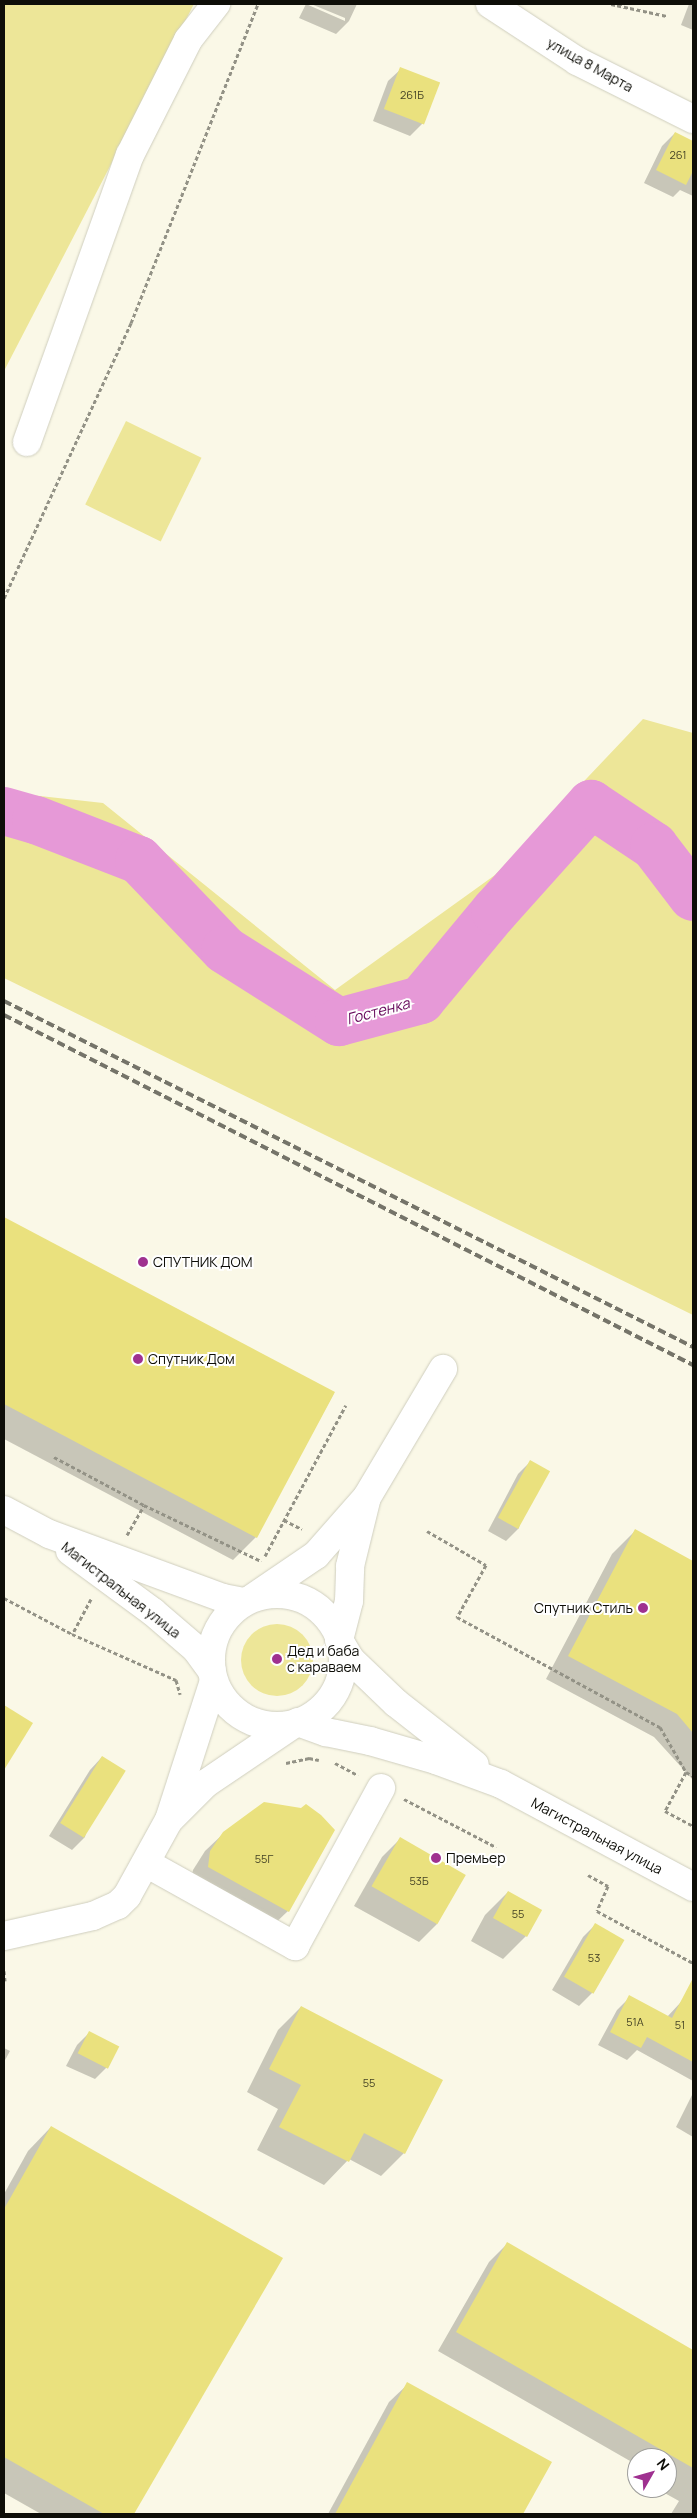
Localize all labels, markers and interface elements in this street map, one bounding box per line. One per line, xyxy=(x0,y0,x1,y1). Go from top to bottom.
street label: улица 8 Марта xyxy=(544,34,636,96)
house number: 261Б xyxy=(400,88,424,102)
house number: 261 xyxy=(669,148,687,162)
water label: Гостенка xyxy=(344,994,412,1028)
place label: СПУТНИК ДОМ xyxy=(153,1254,253,1270)
marker: СПУТНИК ДОМ xyxy=(137,1256,149,1268)
place label: Спутник Дом xyxy=(148,1351,235,1367)
marker: Спутник Дом xyxy=(132,1353,144,1365)
street label: Магистральная улица xyxy=(58,1538,184,1642)
place label: Спутник Стиль xyxy=(534,1600,633,1616)
marker: Спутник Стиль xyxy=(637,1602,649,1614)
place label: Дед и баба с караваем xyxy=(287,1643,361,1675)
marker: Дед и баба с караваем xyxy=(271,1653,283,1665)
street label: Магистральная улица xyxy=(529,1794,665,1878)
place label: Премьер xyxy=(446,1850,506,1866)
house number: 55Г xyxy=(255,1852,273,1866)
marker: Премьер xyxy=(430,1852,442,1864)
house number: 53Б xyxy=(409,1874,429,1888)
house number: 55 xyxy=(512,1907,524,1921)
house number: 53 xyxy=(588,1951,600,1965)
house number: 51А xyxy=(626,2015,644,2029)
house number: 51 xyxy=(675,2018,685,2032)
house number: 55 xyxy=(363,2076,375,2090)
north arrow xyxy=(627,2448,677,2498)
text: N xyxy=(653,2454,674,2474)

